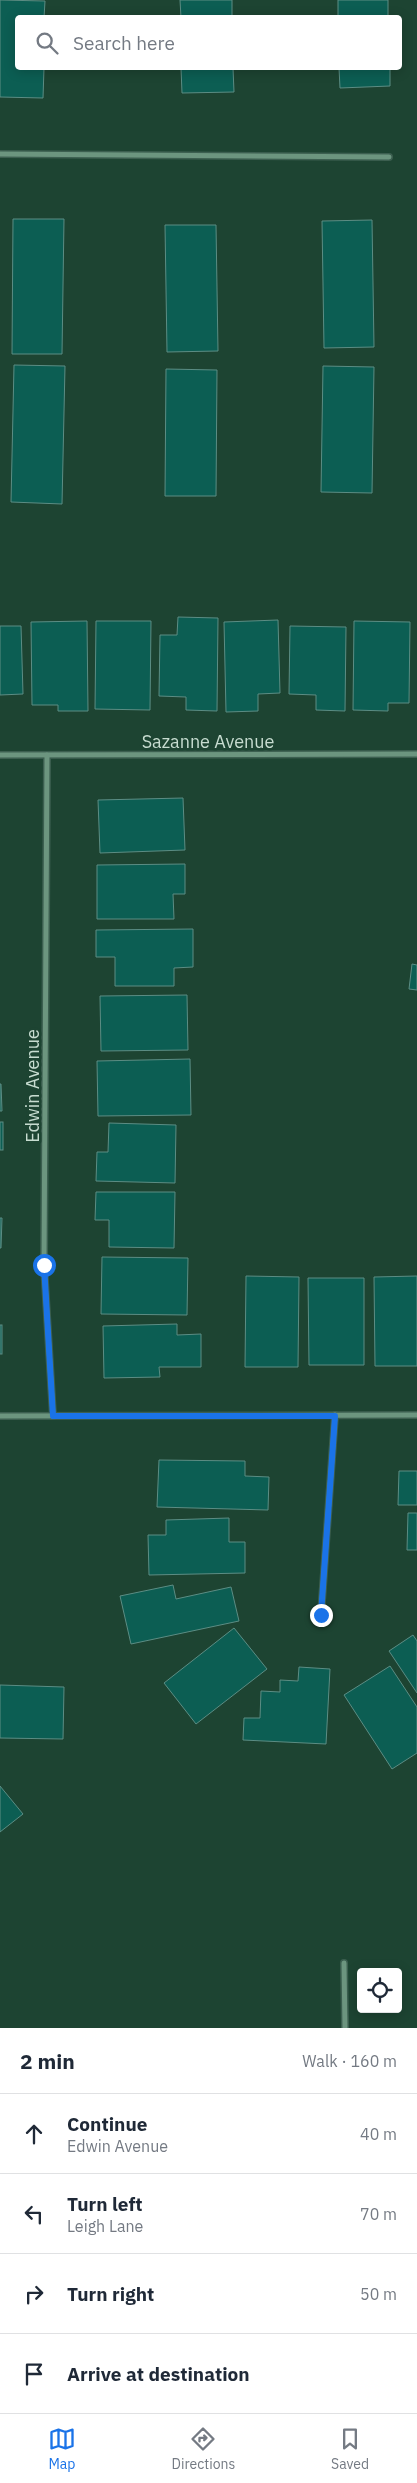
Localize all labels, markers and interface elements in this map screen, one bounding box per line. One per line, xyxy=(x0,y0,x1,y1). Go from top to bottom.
search box xyxy=(15,15,402,70)
icon: search xyxy=(33,29,61,57)
text: Search here xyxy=(73,31,175,55)
street label: Sazanne Avenue xyxy=(142,730,274,753)
street label: Edwin Avenue xyxy=(21,1029,44,1143)
route start xyxy=(33,1254,56,1277)
route end xyxy=(310,1604,333,1627)
map controls xyxy=(357,1968,402,2013)
button: locate xyxy=(357,1968,402,2013)
text: 2 min xyxy=(20,2047,75,2075)
text: Walk · 160 m xyxy=(302,2051,397,2071)
text: Continue xyxy=(67,2112,147,2136)
icon: ahead xyxy=(20,2120,48,2148)
text: 40 m xyxy=(360,2124,397,2144)
text: Edwin Avenue xyxy=(67,2136,168,2156)
text: Turn left xyxy=(67,2192,143,2216)
icon: left xyxy=(20,2200,48,2228)
text: 70 m xyxy=(360,2204,397,2224)
text: Leigh Lane xyxy=(67,2216,143,2236)
icon: right xyxy=(20,2280,48,2308)
text: Turn right xyxy=(67,2282,154,2306)
text: 50 m xyxy=(360,2284,397,2304)
icon: arrive xyxy=(20,2360,48,2388)
text: Arrive at destination xyxy=(67,2362,250,2386)
tab: Map xyxy=(48,2425,76,2473)
tab: Directions xyxy=(172,2425,235,2473)
tab: Saved xyxy=(331,2425,369,2473)

